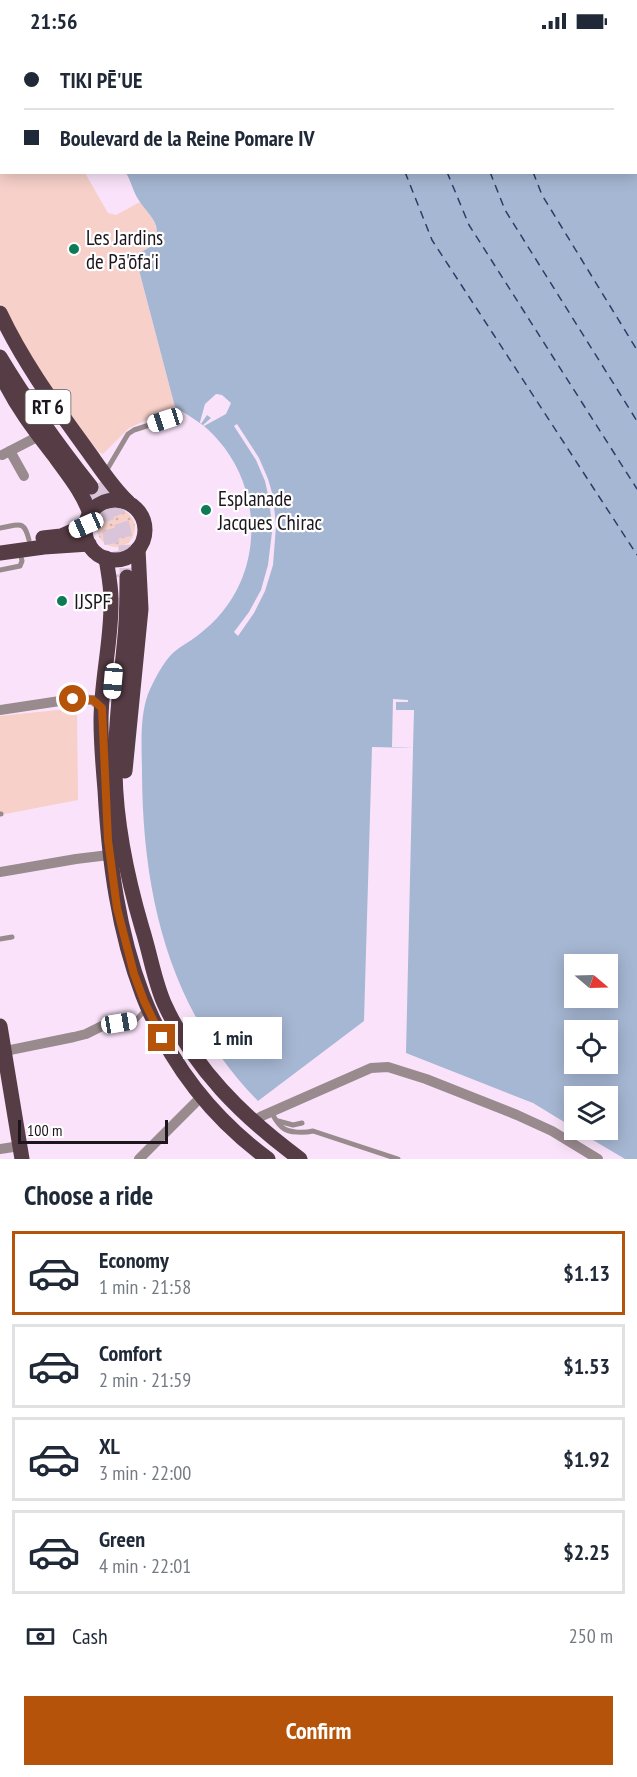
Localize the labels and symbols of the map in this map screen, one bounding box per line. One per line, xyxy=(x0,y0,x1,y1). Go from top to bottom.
place label: Les Jardins de Pā'ōfa'i xyxy=(86,224,163,275)
marker: Les Jardins de Pā'ōfa'i xyxy=(67,242,81,256)
road number: RT 6 xyxy=(26,390,70,424)
car xyxy=(145,406,185,434)
place label: Esplanade Jacques Chirac xyxy=(217,485,323,536)
marker: Esplanade Jacques Chirac xyxy=(199,503,213,517)
car xyxy=(66,509,106,541)
place label: IJSPF xyxy=(74,588,111,615)
marker: IJSPF xyxy=(55,594,69,608)
car xyxy=(102,662,124,700)
route start xyxy=(59,685,86,712)
north arrow xyxy=(564,954,618,1008)
car xyxy=(100,1011,138,1035)
callout: 1 min xyxy=(183,1017,282,1059)
route end xyxy=(148,1024,175,1051)
scale bar xyxy=(18,1117,168,1144)

